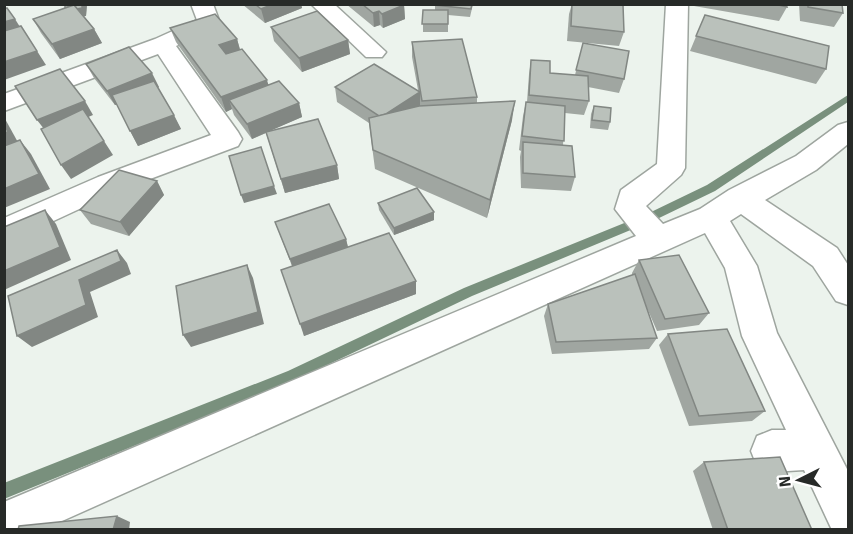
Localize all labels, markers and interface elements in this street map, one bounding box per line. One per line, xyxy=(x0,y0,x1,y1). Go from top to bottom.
north arrow xyxy=(769,450,829,510)
text: N xyxy=(775,475,796,488)

